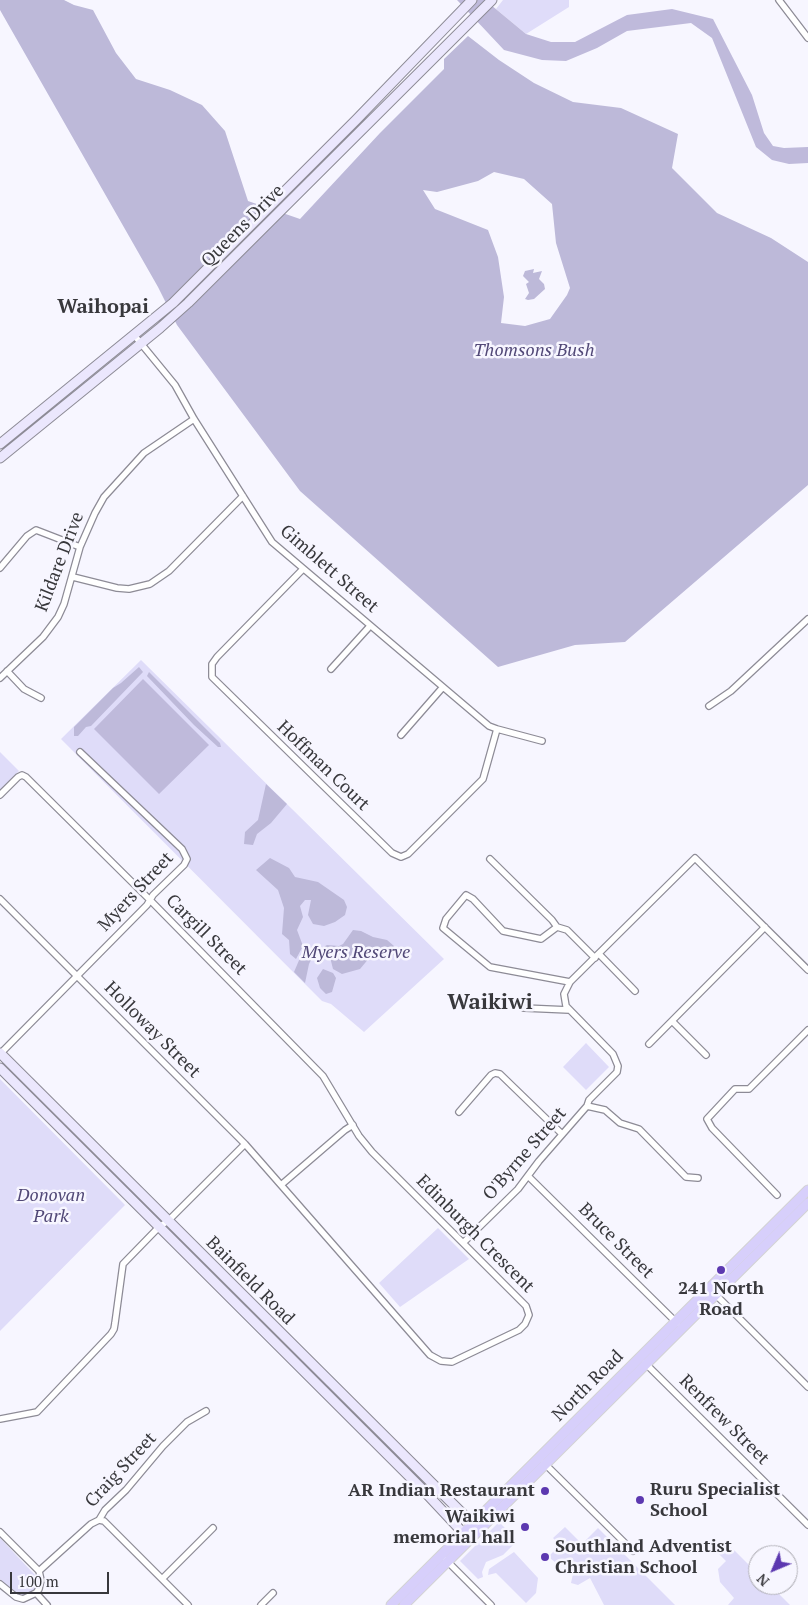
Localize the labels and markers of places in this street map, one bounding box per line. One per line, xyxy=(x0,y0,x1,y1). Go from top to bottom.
marker: 241 North Road xyxy=(715,1264,727,1276)
place label: 241 North Road xyxy=(678,1278,764,1320)
place label: Ruru Specialist School xyxy=(650,1479,780,1522)
place label: AR Indian Restaurant xyxy=(348,1480,535,1502)
marker: AR Indian Restaurant xyxy=(539,1485,551,1497)
marker: Ruru Specialist School xyxy=(634,1494,646,1506)
place label: Waikiwi memorial hall xyxy=(393,1506,515,1548)
marker: Waikiwi memorial hall xyxy=(519,1521,531,1533)
place label: Southland Adventist Christian School xyxy=(555,1536,732,1578)
marker: Southland Adventist Christian School xyxy=(539,1551,551,1563)

